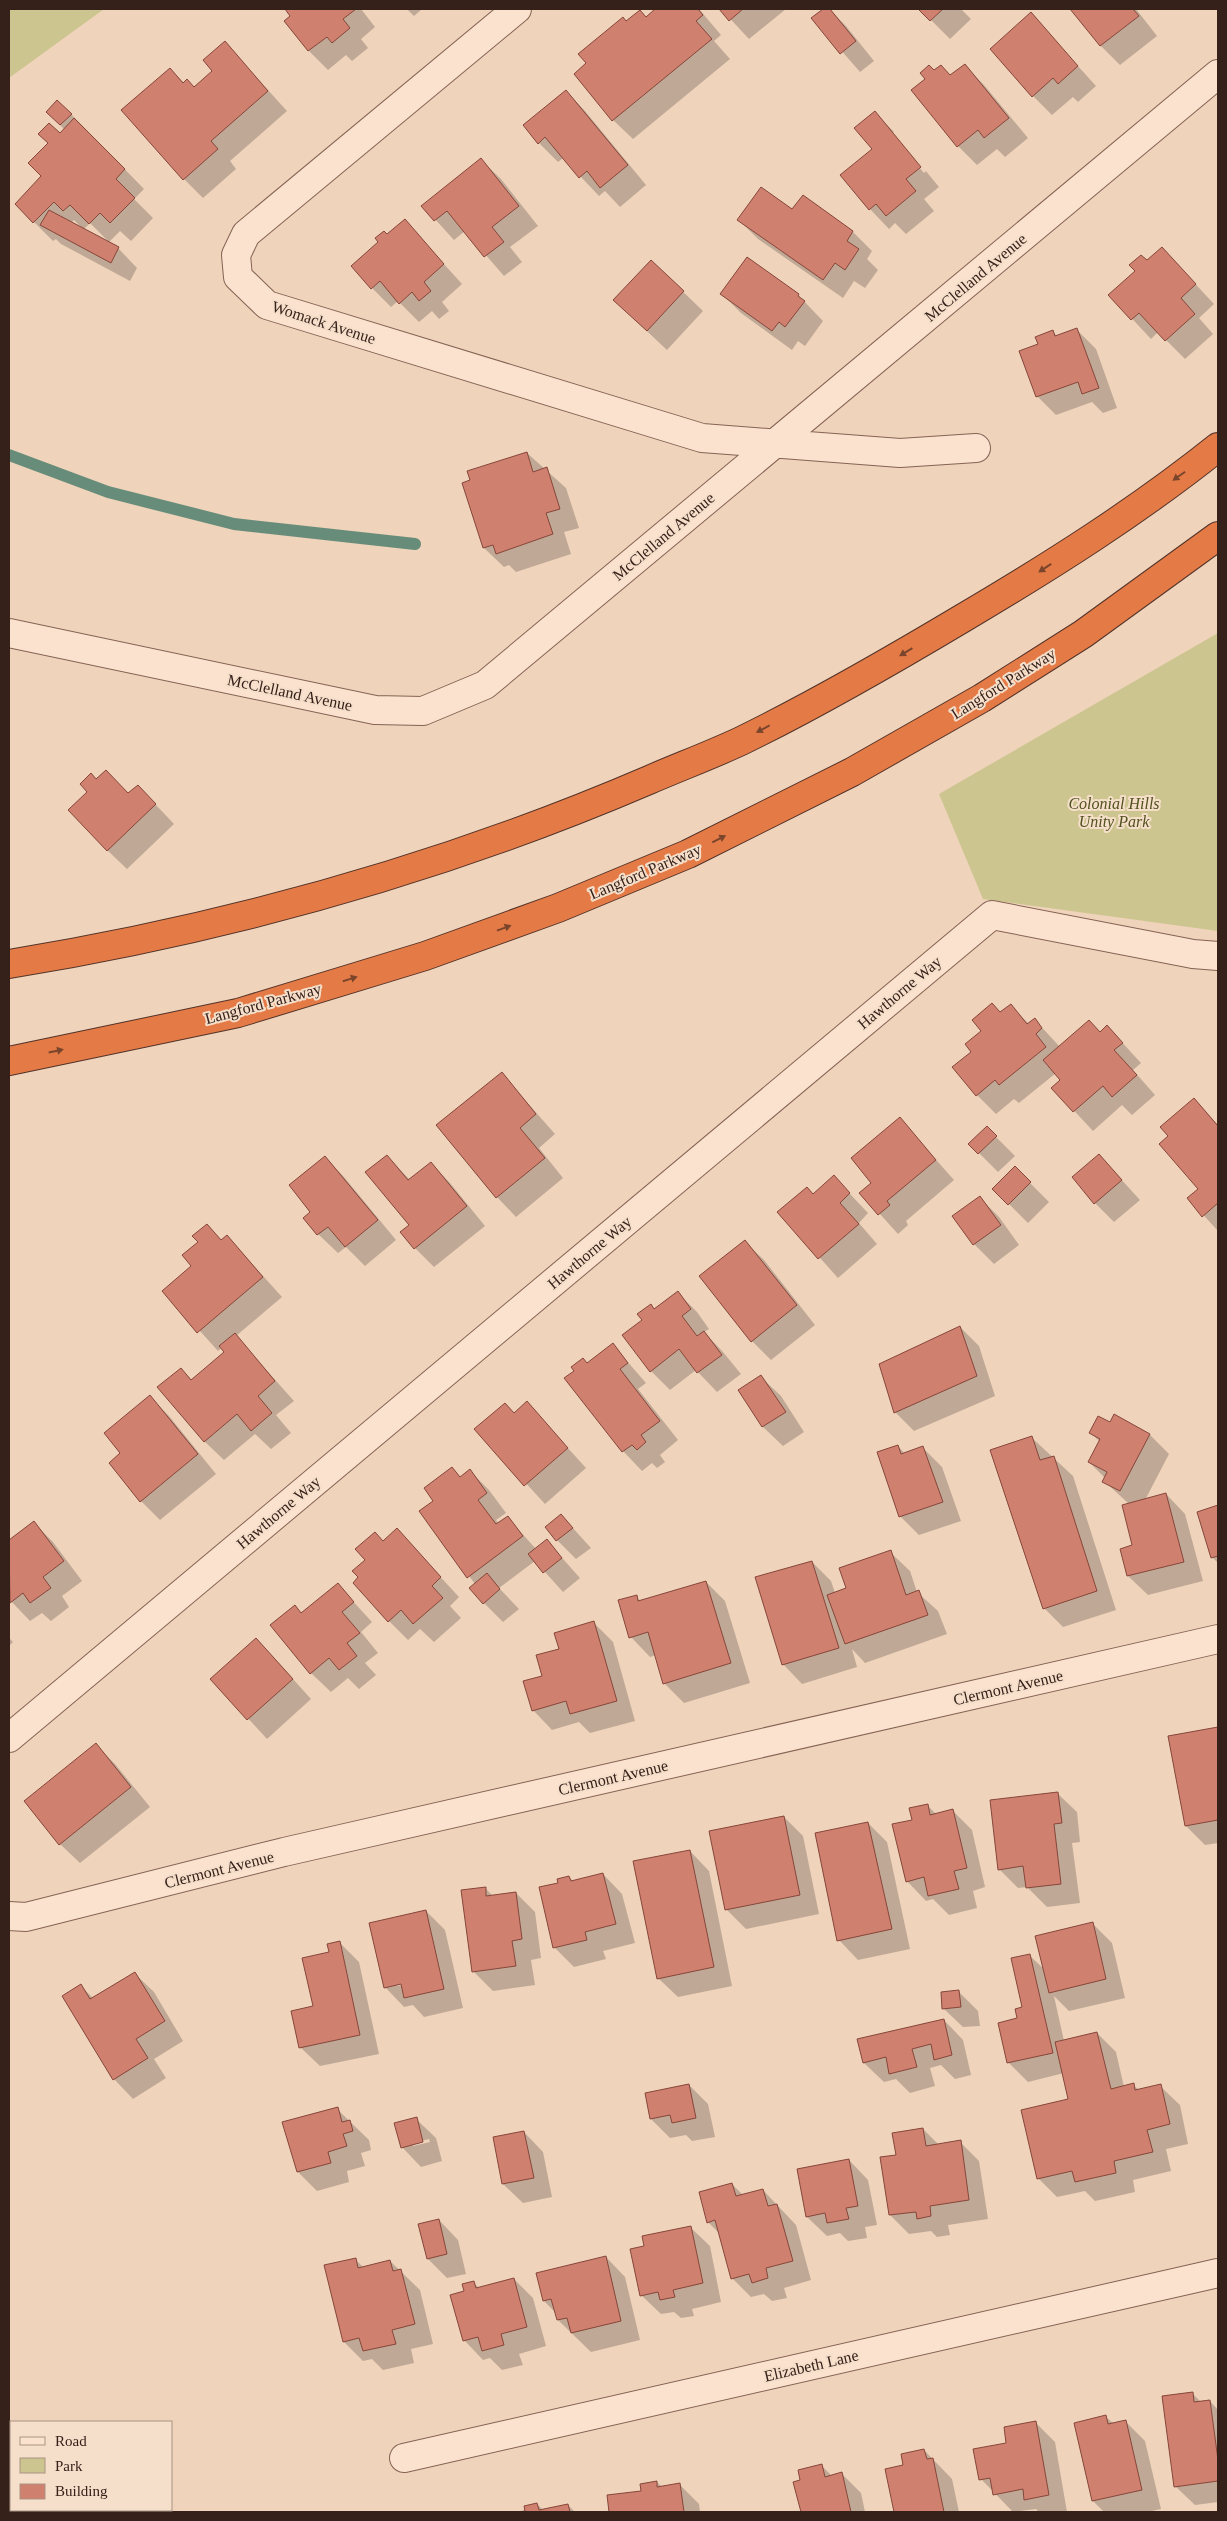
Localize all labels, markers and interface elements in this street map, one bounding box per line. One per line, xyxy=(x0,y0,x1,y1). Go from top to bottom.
street label: McClelland Avenue xyxy=(921,230,1030,325)
street label: Womack Avenue xyxy=(270,298,378,347)
one-way arrow xyxy=(1172,471,1186,481)
street label: McClelland Avenue xyxy=(609,489,718,584)
one-way arrow xyxy=(1038,563,1052,573)
street label: Langford Parkway xyxy=(948,645,1059,723)
one-way arrow xyxy=(899,647,912,656)
street label: McClelland Avenue xyxy=(226,671,354,714)
one-way arrow xyxy=(755,725,770,733)
park label: Colonial Hills Unity Park xyxy=(1068,795,1160,831)
one-way arrow xyxy=(712,835,726,843)
street label: Langford Parkway xyxy=(587,840,704,904)
one-way arrow xyxy=(497,924,512,932)
street label: Hawthorne Way xyxy=(854,953,945,1033)
one-way arrow xyxy=(342,974,357,982)
street label: Langford Parkway xyxy=(203,980,323,1028)
one-way arrow xyxy=(49,1047,64,1055)
street label: Hawthorne Way xyxy=(544,1213,635,1293)
street label: Hawthorne Way xyxy=(233,1473,324,1553)
street label: Clermont Avenue xyxy=(952,1667,1065,1708)
street label: Clermont Avenue xyxy=(557,1757,670,1798)
street label: Clermont Avenue xyxy=(163,1848,276,1891)
street label: Elizabeth Lane xyxy=(762,2346,860,2385)
legend xyxy=(10,2421,172,2511)
text: Road xyxy=(55,2433,87,2449)
text: Park xyxy=(55,2458,83,2474)
text: Building xyxy=(55,2483,108,2499)

